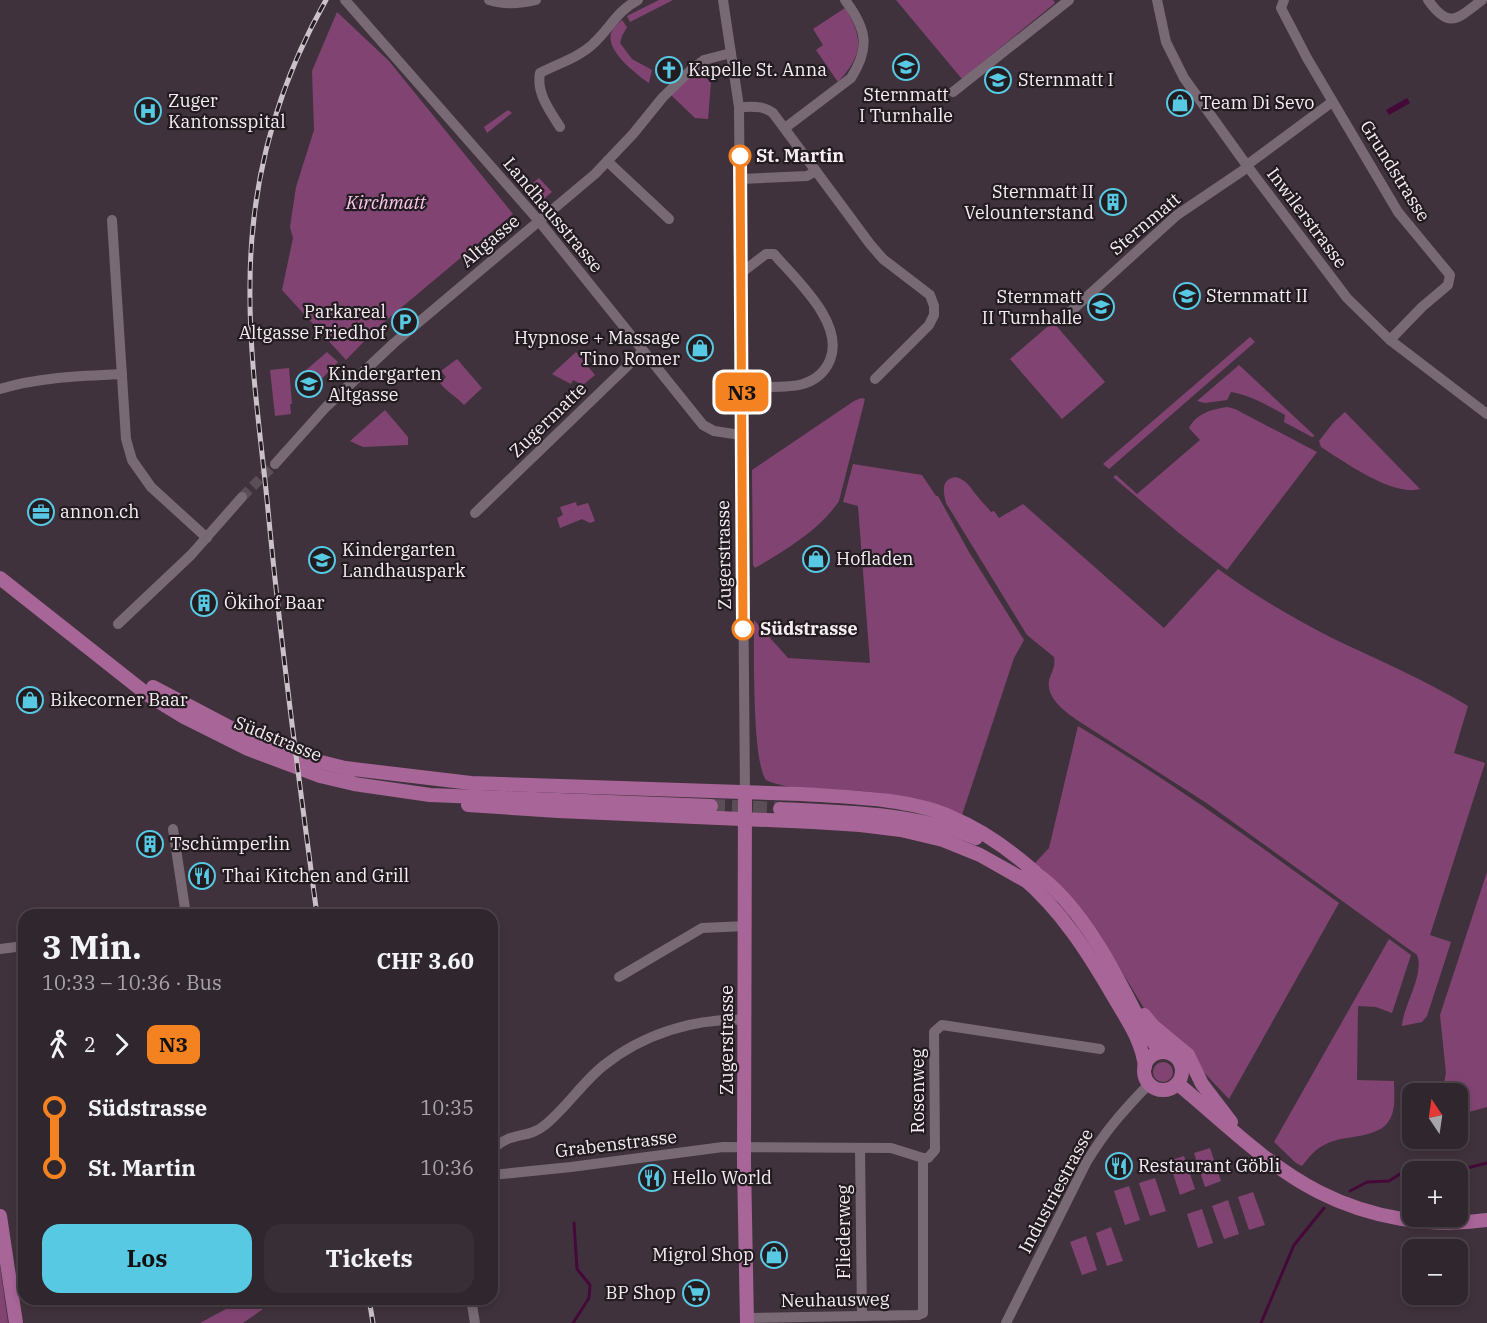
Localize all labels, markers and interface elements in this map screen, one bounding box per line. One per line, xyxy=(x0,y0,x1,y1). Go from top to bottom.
school or university icon: Sternmatt I Turnhalle xyxy=(891,52,921,82)
church icon: Kapelle St. Anna xyxy=(654,55,684,85)
place label: Kapelle St. Anna xyxy=(688,58,827,81)
school or university icon: Sternmatt I xyxy=(983,65,1013,95)
place label: Sternmatt I xyxy=(1018,68,1114,91)
place label: Sternmatt I Turnhalle xyxy=(859,83,953,127)
shop icon: Team Di Sevo xyxy=(1165,88,1195,118)
place label: Zuger Kantonsspital xyxy=(168,89,286,133)
place label: Team Di Sevo xyxy=(1200,91,1314,114)
hospital icon: Zuger Kantonsspital xyxy=(133,96,163,126)
street label: Grundstrasse xyxy=(1355,116,1436,226)
place label: St. Martin xyxy=(756,144,844,167)
marker: St. Martin xyxy=(729,145,751,167)
street label: Landhausstrasse xyxy=(498,152,608,277)
street label: Inwilerstrasse xyxy=(1262,163,1353,273)
place label: Sternmatt II Velounterstand xyxy=(964,180,1094,224)
building icon: Sternmatt II Velounterstand xyxy=(1098,187,1128,217)
street label: Sternmatt xyxy=(1105,187,1185,260)
park label: Kirchmatt xyxy=(345,191,427,214)
street label: Altgasse xyxy=(455,209,524,272)
school or university icon: Sternmatt II xyxy=(1172,281,1202,311)
place label: Sternmatt II xyxy=(1206,284,1308,307)
place label: Sternmatt II Turnhalle xyxy=(982,285,1082,329)
school or university icon: Sternmatt II Turnhalle xyxy=(1086,292,1116,322)
place label: Parkareal Altgasse Friedhof xyxy=(239,300,388,344)
parking icon: Parkareal Altgasse Friedhof xyxy=(390,307,420,337)
place label: Hypnose + Massage Tino Romer xyxy=(514,326,680,370)
shop icon: Hypnose + Massage Tino Romer xyxy=(685,333,715,363)
place label: Kindergarten Altgasse xyxy=(328,362,442,406)
school or university icon: Kindergarten Altgasse xyxy=(294,369,324,399)
line badge: N3 xyxy=(715,372,769,412)
street label: Zugermatte xyxy=(504,377,591,462)
text: N3 xyxy=(727,378,757,406)
office icon: annon.ch xyxy=(26,497,56,527)
place label: annon.ch xyxy=(60,500,139,523)
street label: Zugerstrasse xyxy=(711,500,736,610)
place label: Kindergarten Landhauspark xyxy=(342,538,466,582)
shop icon: Hofladen xyxy=(801,544,831,574)
school or university icon: Kindergarten Landhauspark xyxy=(307,545,337,575)
place label: Hofladen xyxy=(836,547,914,570)
building icon: Ökihof Baar xyxy=(189,588,219,618)
place label: Ökihof Baar xyxy=(224,591,324,614)
place label: Südstrasse xyxy=(760,617,858,640)
marker: Südstrasse xyxy=(732,618,754,640)
shop icon: Bikecorner Baar xyxy=(15,685,45,715)
place label: Bikecorner Baar xyxy=(50,688,188,711)
street label: Südstrasse xyxy=(231,711,325,767)
building icon: Tschümperlin xyxy=(135,829,165,859)
place label: Tschümperlin xyxy=(170,832,290,855)
restaurant icon: Thai Kitchen and Grill xyxy=(187,861,217,891)
place label: Thai Kitchen and Grill xyxy=(222,864,409,887)
text: 3 Min. xyxy=(42,925,142,968)
text: CHF 3.60 xyxy=(377,946,474,975)
text: 10:33 – 10:36 · Bus xyxy=(42,969,222,996)
street label: Zugerstrasse xyxy=(715,985,738,1095)
icon: walk xyxy=(42,1028,75,1061)
icon: forward xyxy=(105,1028,138,1061)
text: N3 xyxy=(159,1030,188,1058)
text: 2 xyxy=(84,1031,96,1058)
street label: Rosenweg xyxy=(906,1048,929,1134)
north arrow xyxy=(1402,1083,1468,1149)
map controls xyxy=(1402,1083,1468,1305)
text: Südstrasse xyxy=(88,1093,207,1122)
text: 10:35 xyxy=(420,1094,474,1121)
street label: Industriestrasse xyxy=(1013,1124,1098,1257)
street label: Grabenstrasse xyxy=(554,1125,678,1162)
restaurant icon: Restaurant Göbli xyxy=(1104,1151,1134,1181)
text: St. Martin xyxy=(88,1153,196,1182)
text: 10:36 xyxy=(420,1154,474,1181)
place label: Restaurant Göbli xyxy=(1138,1154,1280,1177)
button: + xyxy=(1402,1161,1468,1227)
restaurant icon: Hello World xyxy=(637,1163,667,1193)
place label: Hello World xyxy=(672,1166,772,1189)
street label: Fliederweg xyxy=(832,1185,855,1279)
button: Los xyxy=(42,1224,252,1293)
button: Tickets xyxy=(264,1224,474,1293)
button: − xyxy=(1402,1239,1468,1305)
shop icon: Migrol Shop xyxy=(759,1240,789,1270)
place label: Migrol Shop xyxy=(652,1243,754,1266)
supermarket icon: BP Shop xyxy=(681,1278,711,1308)
place label: BP Shop xyxy=(606,1281,676,1304)
street label: Neuhausweg xyxy=(780,1287,890,1312)

